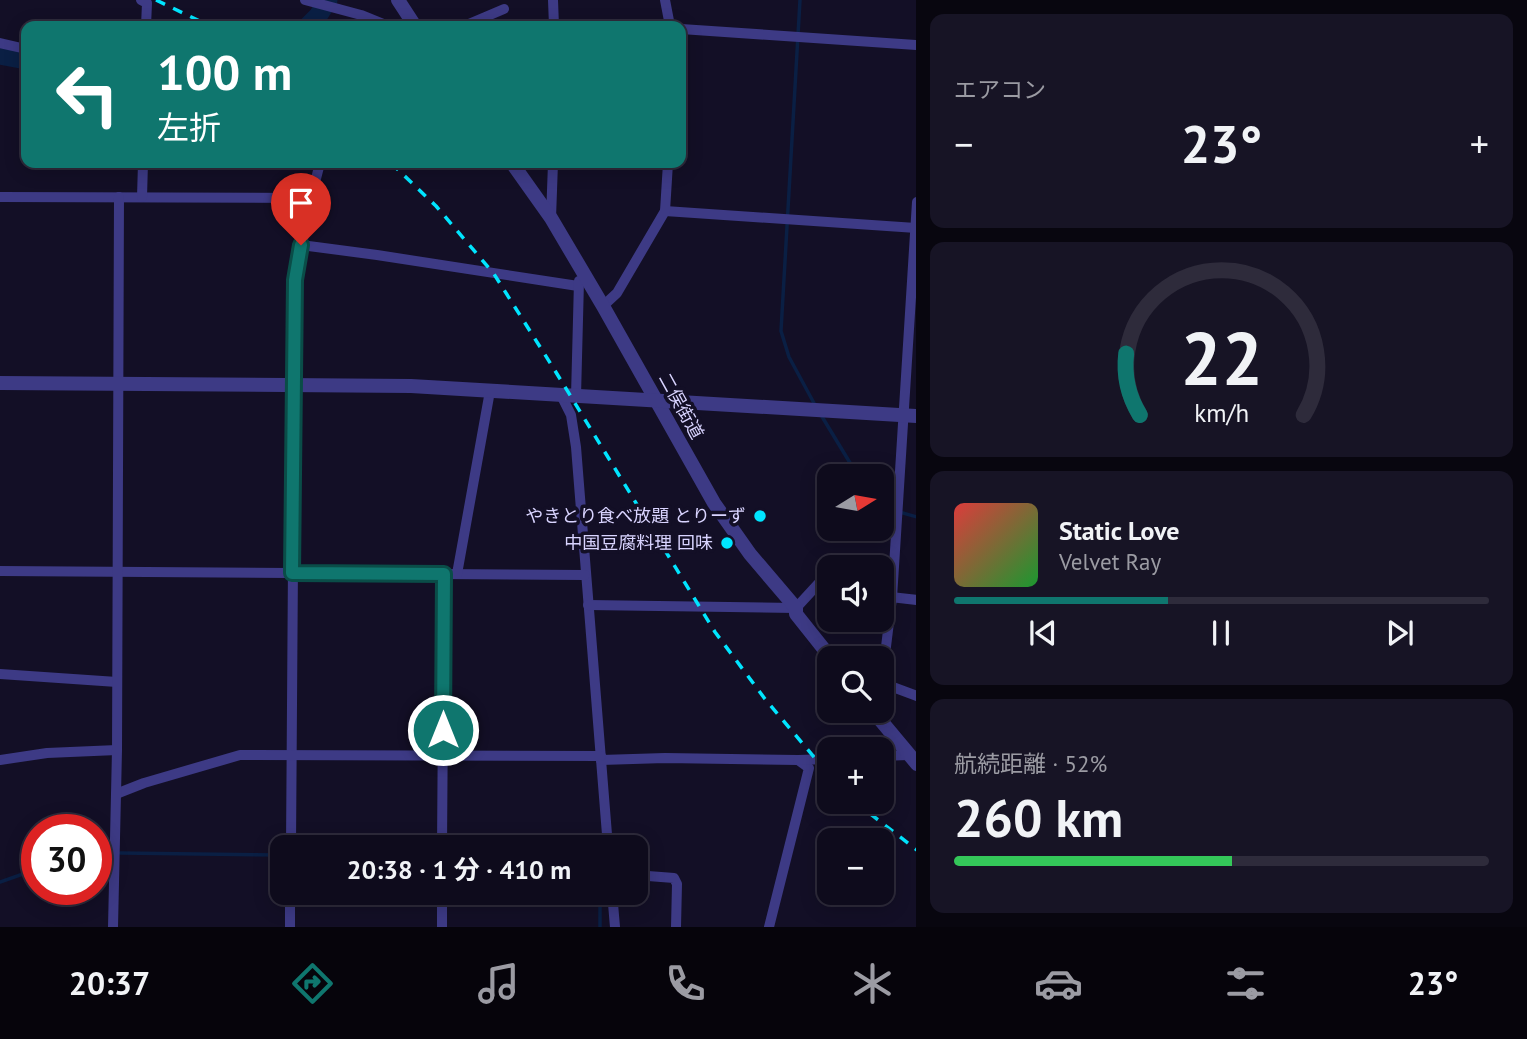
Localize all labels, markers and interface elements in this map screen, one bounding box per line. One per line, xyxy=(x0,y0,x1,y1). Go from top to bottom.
text: 100 m xyxy=(157,40,292,104)
icon: left xyxy=(42,49,133,140)
text: エアコン xyxy=(954,75,1046,104)
text: 左折 xyxy=(157,106,221,148)
text: 23° xyxy=(1181,110,1262,177)
text: − xyxy=(954,119,973,168)
text: + xyxy=(1470,119,1489,168)
pin xyxy=(271,173,331,245)
icon: arrive xyxy=(282,184,320,222)
text: 22 xyxy=(1180,312,1263,406)
street label: 二俣街道 xyxy=(654,369,709,443)
text: km/h xyxy=(1194,397,1249,429)
north arrow xyxy=(817,464,894,541)
map controls xyxy=(817,464,894,905)
place label: やきとり食べ放題 とりーず xyxy=(525,504,746,527)
marker: やきとり食べ放題 とりーず xyxy=(752,508,768,524)
text: Static Love xyxy=(1059,514,1180,547)
place label: 中国豆腐料理 回味 xyxy=(564,531,713,554)
marker: 中国豆腐料理 回味 xyxy=(719,535,735,551)
text: Velvet Ray xyxy=(1059,547,1161,576)
button: sound xyxy=(817,555,894,632)
icon: previous xyxy=(1024,614,1062,652)
icon: pause xyxy=(1202,614,1240,652)
icon: next xyxy=(1381,614,1419,652)
button: search xyxy=(817,646,894,723)
position arrow xyxy=(406,693,480,767)
button: + xyxy=(817,737,894,814)
text: 航続距離 · 52% xyxy=(954,749,1107,778)
text: 260 km xyxy=(954,784,1123,851)
speed limit sign: 30 xyxy=(21,814,112,905)
button: − xyxy=(817,828,894,905)
text: 20:38 · 1 分 · 410 m xyxy=(347,853,571,886)
icon: directions xyxy=(288,959,337,1008)
icon: music xyxy=(474,959,523,1008)
icon: phone xyxy=(661,959,710,1008)
icon: climate xyxy=(848,959,897,1008)
icon: car xyxy=(1034,959,1083,1008)
icon: filters xyxy=(1221,959,1270,1008)
text: 20:37 xyxy=(69,962,150,1004)
text: 23° xyxy=(1408,962,1458,1004)

